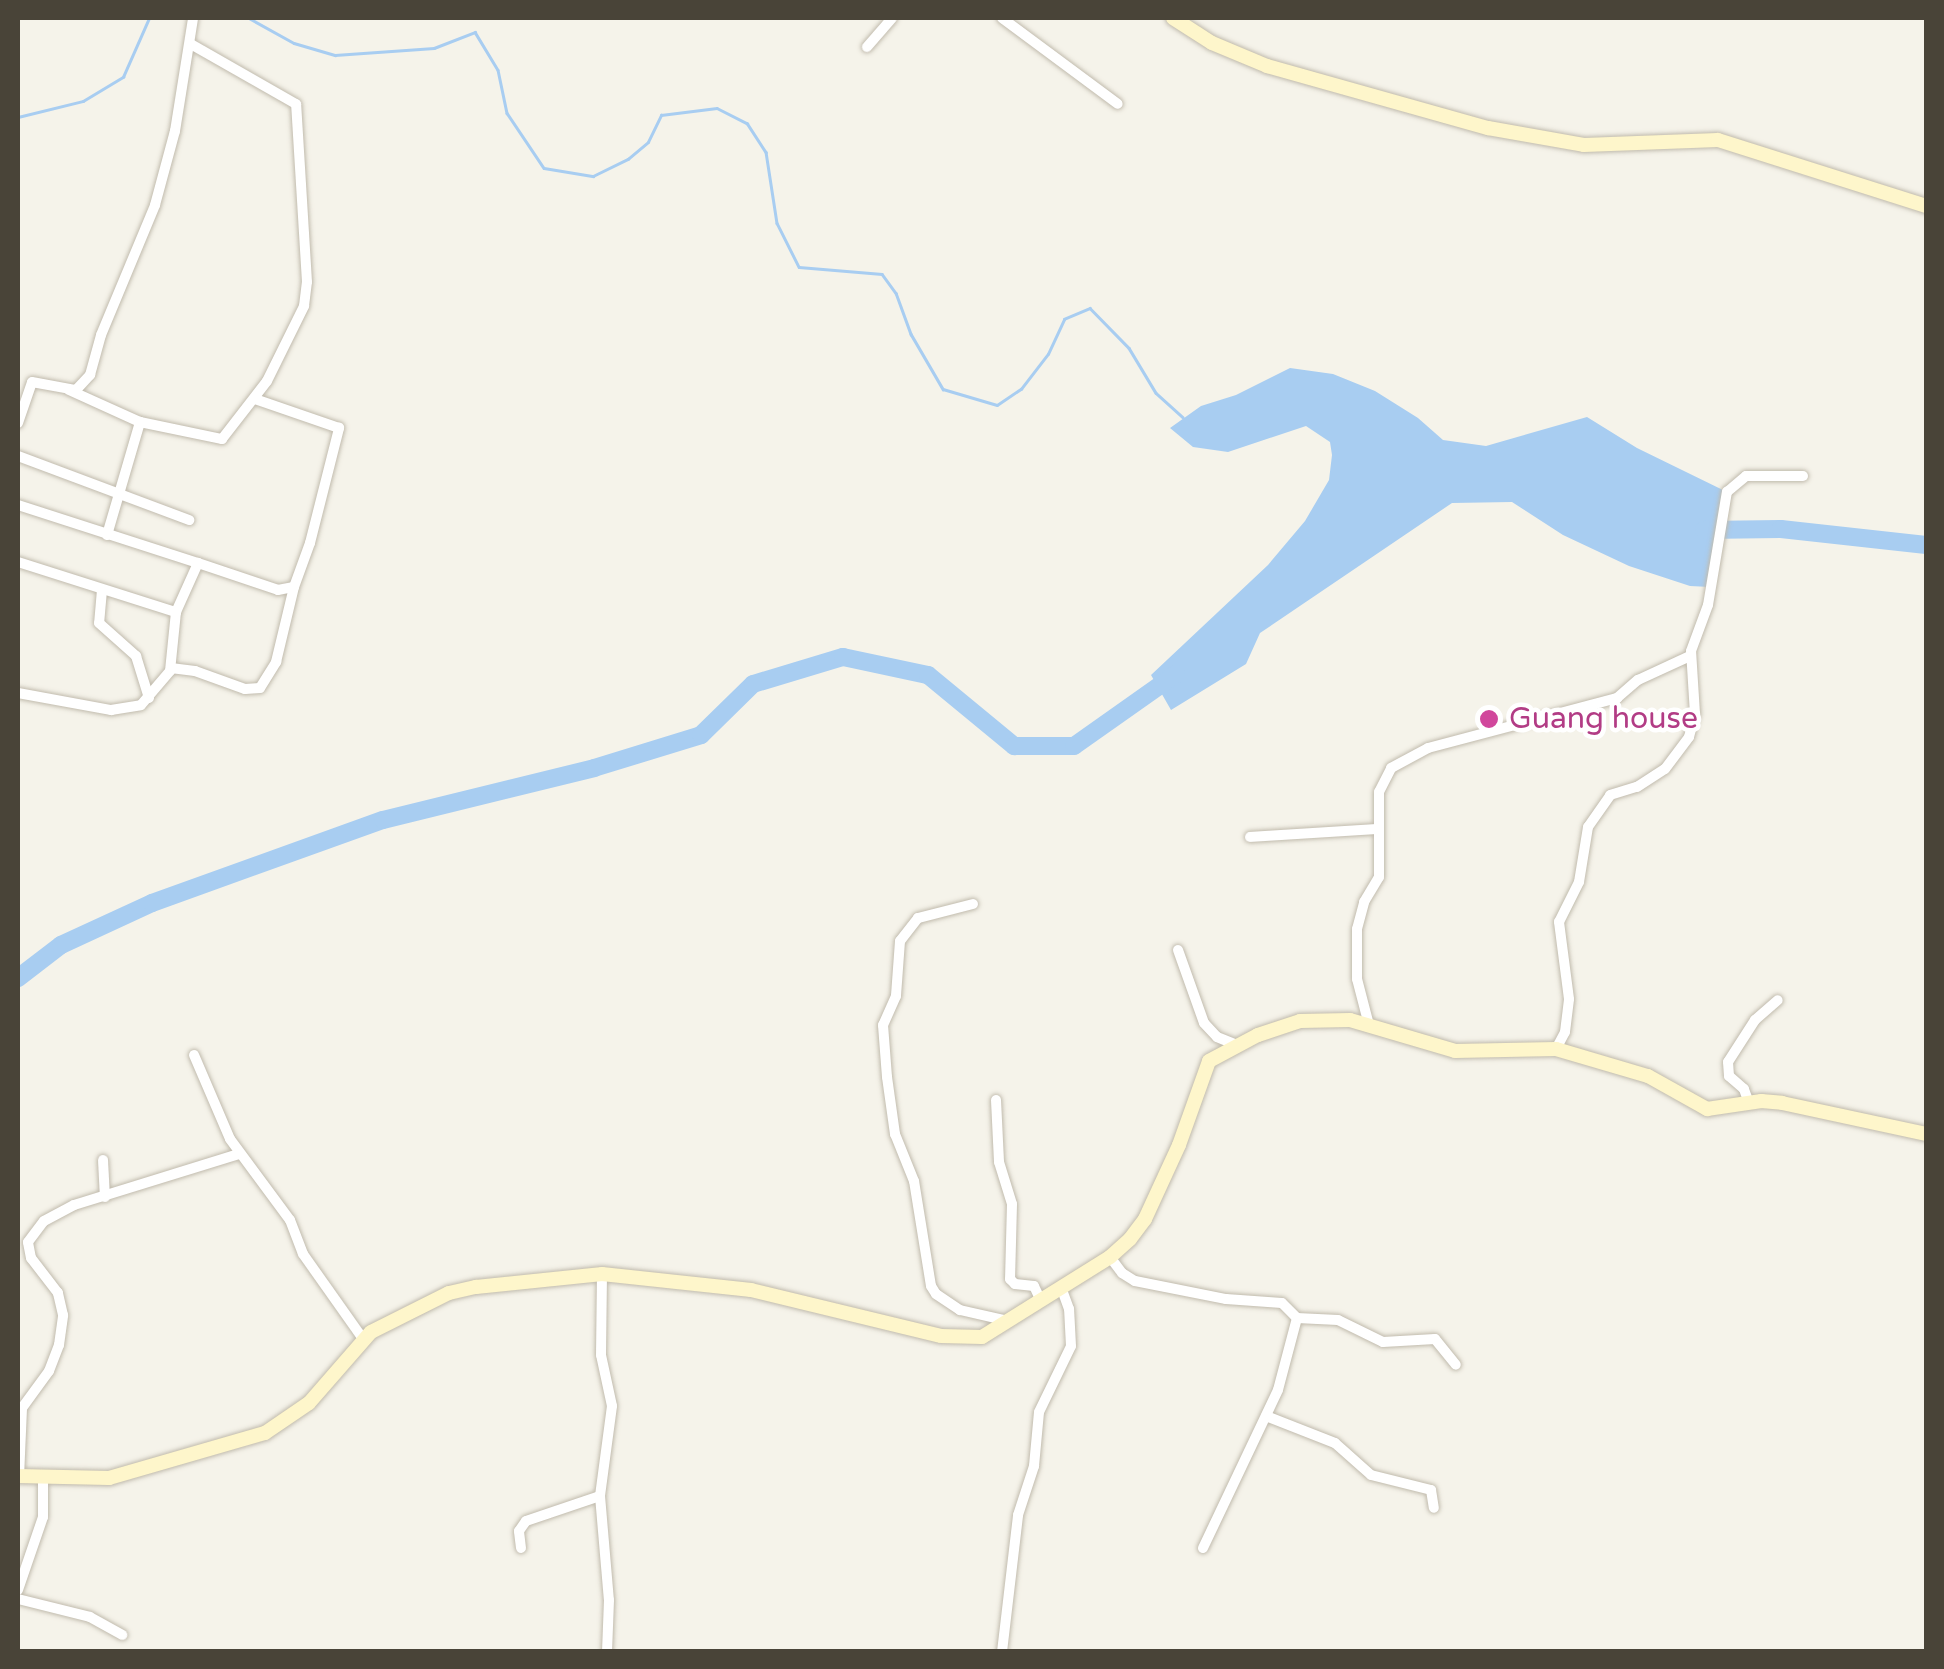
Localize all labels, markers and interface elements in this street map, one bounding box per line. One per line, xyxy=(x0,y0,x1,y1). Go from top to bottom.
place label: Guang house xyxy=(1509,701,1698,737)
marker: Guang house xyxy=(1478,708,1500,730)

